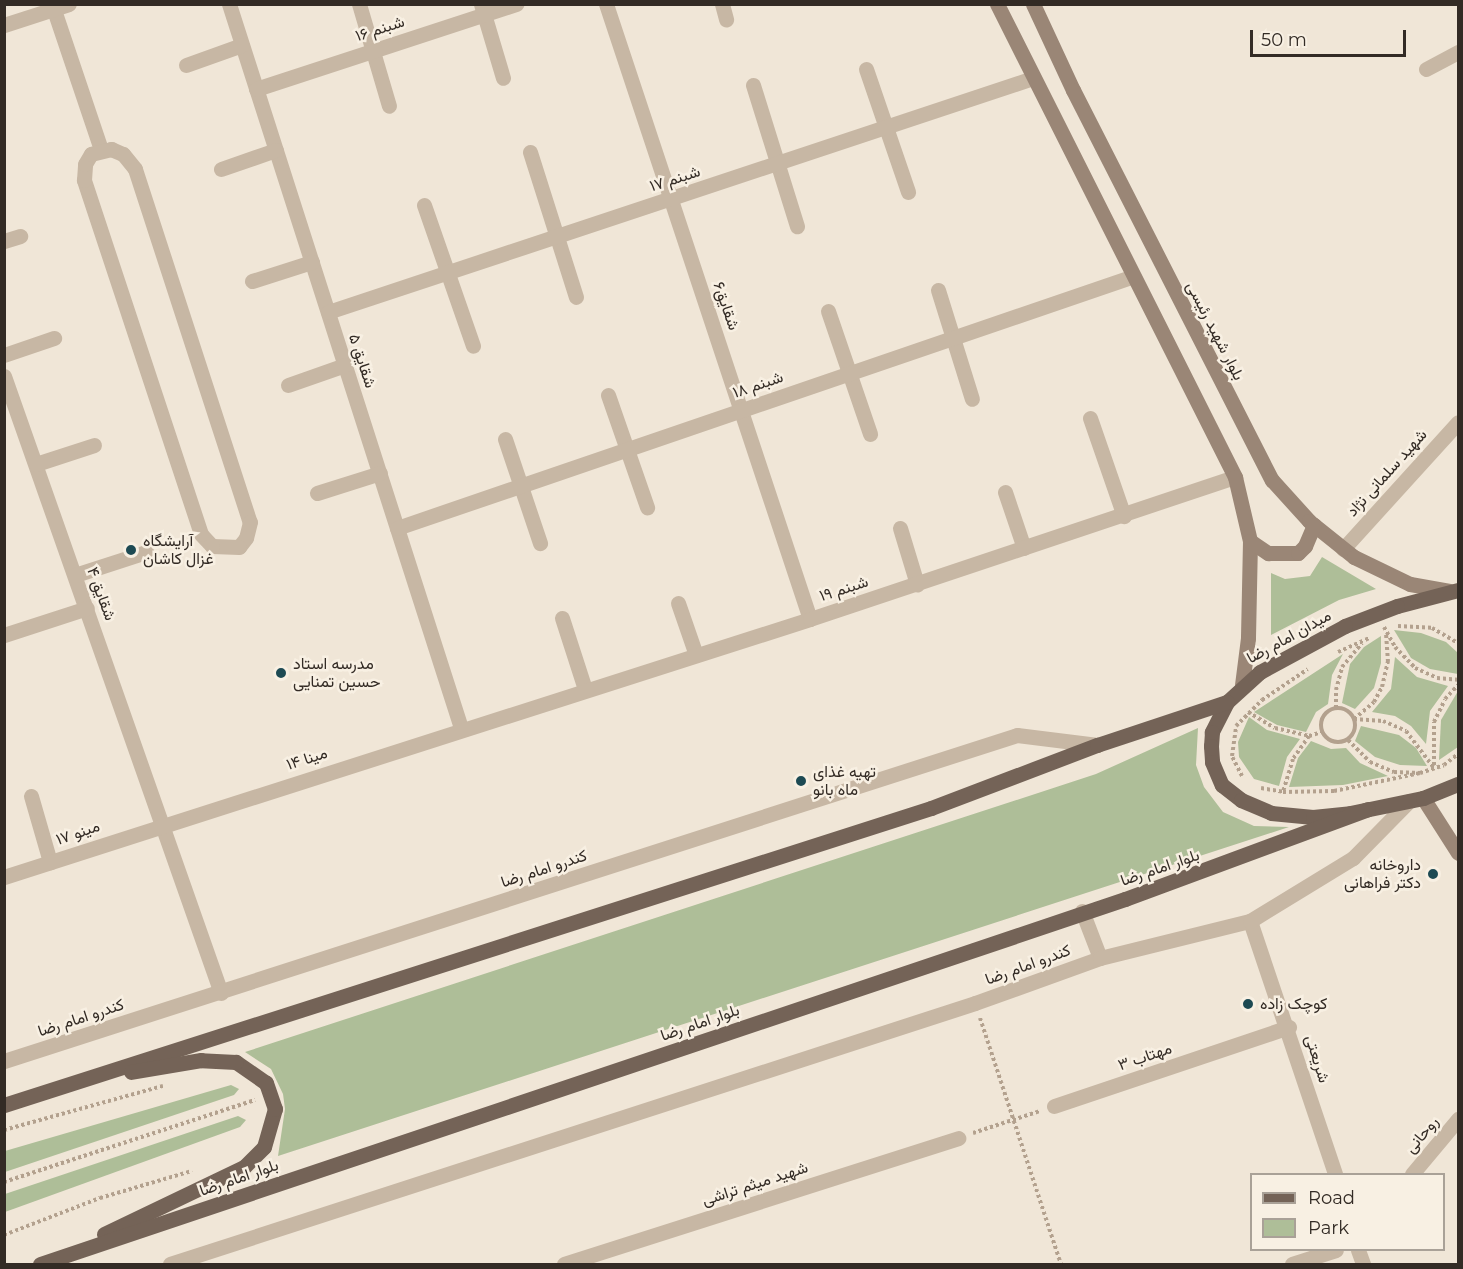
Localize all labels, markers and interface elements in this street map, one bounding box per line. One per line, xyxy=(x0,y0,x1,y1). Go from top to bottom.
street label: شبنم ۱۶ xyxy=(353,12,407,46)
scale bar xyxy=(1253,18,1409,56)
text: 50 m xyxy=(1261,29,1307,51)
street label: شبنم ۱۷ xyxy=(647,162,703,196)
street label: بلوار شهید رئیسی xyxy=(1182,278,1248,384)
street label: شقایق۶ xyxy=(709,279,743,333)
street label: شقایق ۵ xyxy=(344,332,380,390)
street label: شبنم ۱۸ xyxy=(730,367,786,403)
street label: شهید سلمانی نژاد xyxy=(1343,425,1431,521)
place label: آرایشگاه غزال کاشان xyxy=(143,531,213,569)
marker: آرایشگاه غزال کاشان xyxy=(124,543,138,557)
street label: شقایق ۴ xyxy=(83,565,119,623)
street label: شبنم ۱۹ xyxy=(817,572,871,606)
street label: میدان امام رضا xyxy=(1243,606,1335,668)
place label: مدرسه استاد حسین تمنایی xyxy=(293,654,381,692)
marker: مدرسه استاد حسین تمنایی xyxy=(274,666,288,680)
street label: مینا ۱۴ xyxy=(284,743,330,775)
place label: تهیه غذای ماه بانو xyxy=(813,762,876,800)
marker: تهیه غذای ماه بانو xyxy=(794,774,808,788)
street label: مینو ۱۷ xyxy=(54,817,102,849)
street label: کندرو امام رضا xyxy=(498,846,590,892)
street label: بلوار امام رضا xyxy=(1118,846,1202,890)
place label: داروخانه دکتر فراهانی xyxy=(1344,855,1421,893)
marker: داروخانه دکتر فراهانی xyxy=(1426,867,1440,881)
street label: کندرو امام رضا xyxy=(983,941,1073,989)
place label: کوچک زاده xyxy=(1260,994,1327,1014)
street label: کندرو امام رضا xyxy=(35,995,127,1041)
marker: کوچک زاده xyxy=(1241,997,1255,1011)
street label: بلوار امام رضا xyxy=(658,1001,742,1045)
street label: شریعتی xyxy=(1301,1033,1333,1085)
street label: مهتاب ۳ xyxy=(1116,1039,1174,1075)
street label: روحانی xyxy=(1401,1113,1443,1157)
street label: بلوار امام رضا xyxy=(197,1156,281,1200)
street label: شهید میثم تراشی xyxy=(700,1158,810,1210)
legend xyxy=(1250,1173,1445,1251)
text: Road xyxy=(1308,1187,1355,1209)
text: Park xyxy=(1308,1217,1349,1239)

